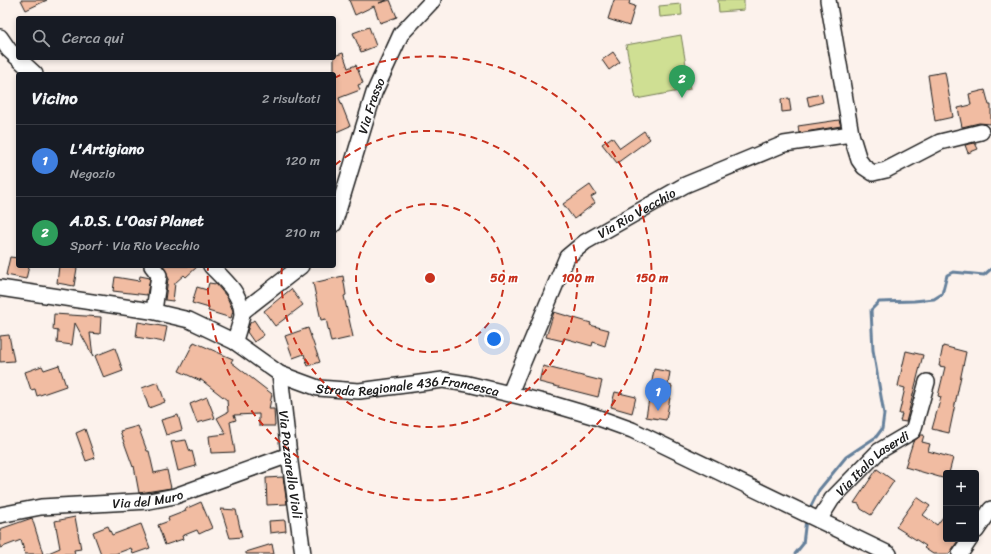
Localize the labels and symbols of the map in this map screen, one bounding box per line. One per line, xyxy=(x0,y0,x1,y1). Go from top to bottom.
pin: 2 xyxy=(669,65,695,98)
street label: Via Frasso xyxy=(351,73,391,137)
street label: Via Rio Vecchio xyxy=(593,181,680,244)
text: 50 m xyxy=(490,267,518,289)
text: 100 m xyxy=(562,267,595,289)
text: 150 m xyxy=(636,267,669,289)
centre of rings xyxy=(423,271,437,285)
your location xyxy=(484,329,504,349)
street label: Strada Regionale 436 Francesca xyxy=(315,368,502,403)
pin: 1 xyxy=(645,378,671,411)
street label: Via Pozzarello Violi xyxy=(273,409,309,520)
street label: Via Italo Laserdi xyxy=(829,424,914,501)
street label: Via del Muro xyxy=(112,482,187,515)

